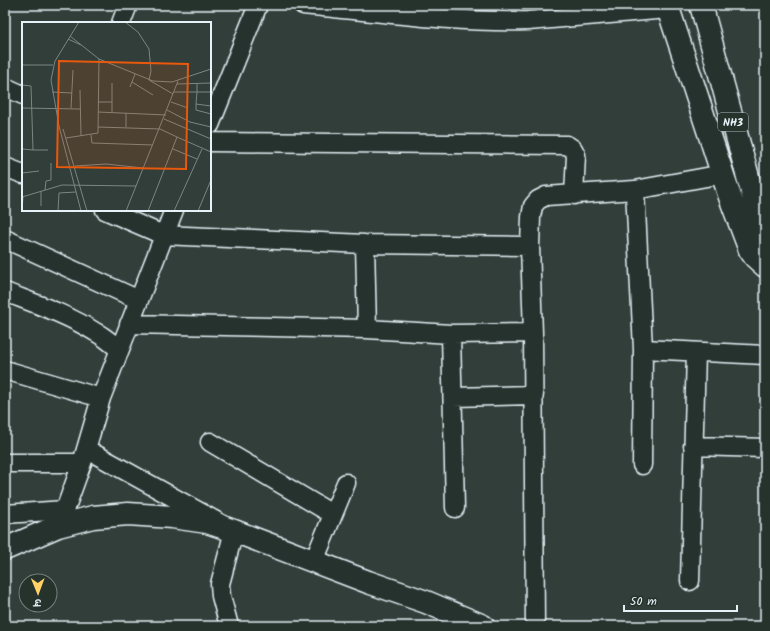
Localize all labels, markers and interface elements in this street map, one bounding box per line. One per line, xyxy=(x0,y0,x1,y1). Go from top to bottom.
inset map xyxy=(22,22,211,211)
road number: NH3 xyxy=(718,113,748,131)
north arrow xyxy=(18,573,58,613)
scale bar xyxy=(624,587,737,613)
text: 50 m xyxy=(630,592,657,611)
text: उ xyxy=(32,593,42,611)

